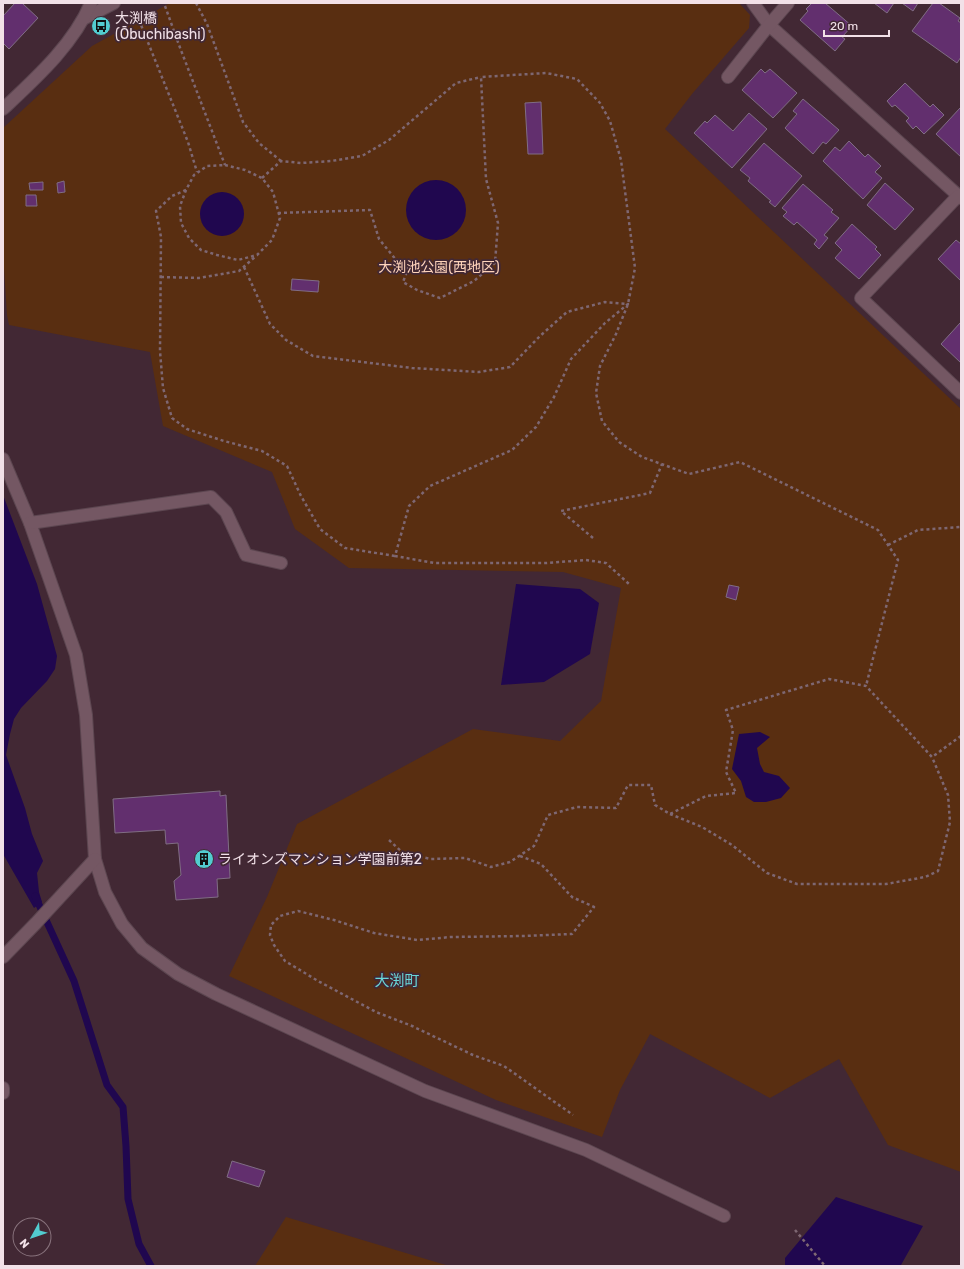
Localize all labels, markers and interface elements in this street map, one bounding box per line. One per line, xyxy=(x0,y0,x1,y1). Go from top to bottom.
place label: 大渕橋 (Ōbuchibashi) xyxy=(115,10,205,43)
scale bar xyxy=(824,12,889,38)
bus stop icon: 大渕橋 (Ōbuchibashi) xyxy=(90,15,112,37)
text: 20 m xyxy=(830,19,858,33)
park label: 大渕池公園(西地区) xyxy=(378,259,500,276)
building icon: ライオンズマンション学園前第2 xyxy=(193,848,215,870)
place label: ライオンズマンション学園前第2 xyxy=(218,851,422,868)
district label: 大渕町 xyxy=(374,972,420,990)
north arrow xyxy=(12,1217,52,1257)
text: N xyxy=(17,1236,32,1250)

